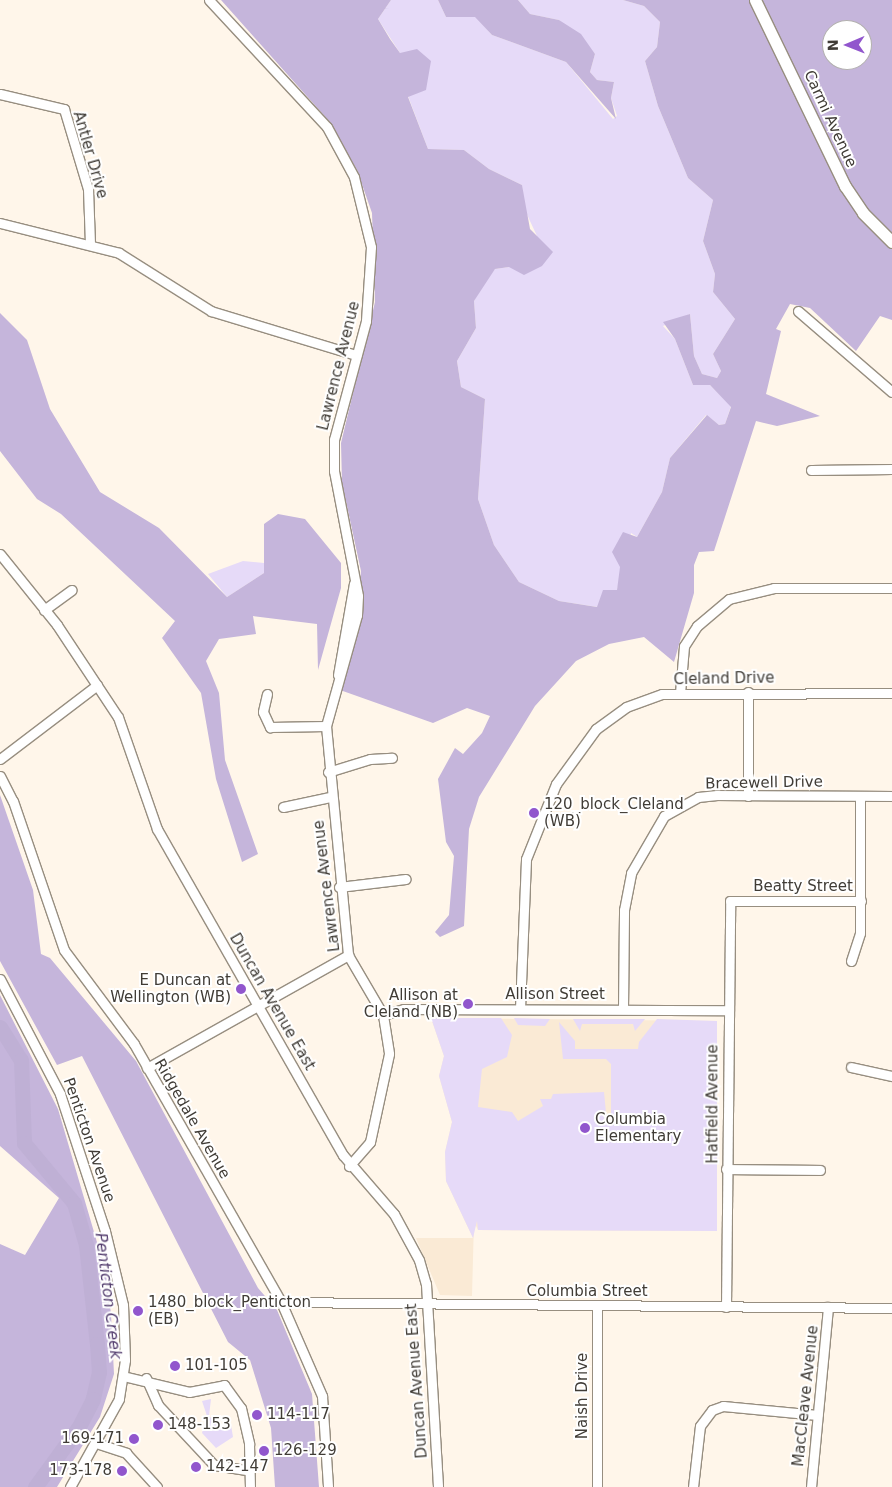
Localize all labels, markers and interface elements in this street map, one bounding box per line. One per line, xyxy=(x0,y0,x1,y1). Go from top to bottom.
north arrow xyxy=(822,20,872,70)
text: N xyxy=(825,39,841,51)
street label: Carmi Avenue xyxy=(800,68,860,170)
street label: Antler Drive xyxy=(69,109,111,201)
street label: Lawrence Avenue xyxy=(314,300,364,432)
street label: Cleland Drive xyxy=(673,669,775,689)
street label: Bracewell Drive xyxy=(705,773,823,793)
place label: 120_block_Cleland (WB) xyxy=(544,795,684,830)
marker: 120_block_Cleland (WB) xyxy=(528,807,540,819)
street label: Lawrence Avenue xyxy=(310,819,344,953)
street label: Beatty Street xyxy=(753,878,853,896)
street label: Duncan Avenue East xyxy=(225,930,319,1074)
place label: E Duncan at Wellington (WB) xyxy=(110,971,231,1006)
marker: E Duncan at Wellington (WB) xyxy=(235,983,247,995)
place label: Allison at Cleland (NB) xyxy=(364,986,458,1021)
street label: Allison Street xyxy=(505,986,605,1004)
marker: Allison at Cleland (NB) xyxy=(462,998,474,1010)
street label: Hatfield Avenue xyxy=(704,1044,722,1164)
street label: Ridgedale Avenue xyxy=(150,1056,234,1182)
street label: Penticton Avenue xyxy=(59,1075,119,1205)
place label: Columbia Elementary xyxy=(595,1110,681,1145)
marker: Columbia Elementary xyxy=(579,1122,591,1134)
water label: Penticton Creek xyxy=(91,1232,125,1360)
street label: Columbia Street xyxy=(526,1283,648,1301)
place label: 1480_block_Penticton (EB) xyxy=(148,1293,311,1328)
street label: Duncan Avenue East xyxy=(403,1303,431,1459)
marker: 1480_block_Penticton (EB) xyxy=(132,1305,144,1317)
street label: MacCleave Avenue xyxy=(790,1324,822,1468)
street label: Naish Drive xyxy=(574,1353,592,1439)
place label: 101-105 xyxy=(185,1357,248,1375)
marker: 101-105 xyxy=(169,1360,181,1372)
place label: 114-117 xyxy=(267,1406,330,1424)
marker: 114-117 xyxy=(251,1409,263,1421)
place label: 148-153 xyxy=(168,1416,231,1434)
marker: 148-153 xyxy=(152,1419,164,1431)
place label: 169-171 xyxy=(61,1430,124,1448)
marker: 169-171 xyxy=(128,1433,140,1445)
place label: 126-129 xyxy=(274,1442,337,1460)
marker: 126-129 xyxy=(258,1445,270,1457)
place label: 142-147 xyxy=(206,1458,269,1476)
marker: 142-147 xyxy=(190,1461,202,1473)
place label: 173-178 xyxy=(49,1462,112,1480)
marker: 173-178 xyxy=(116,1465,128,1477)

